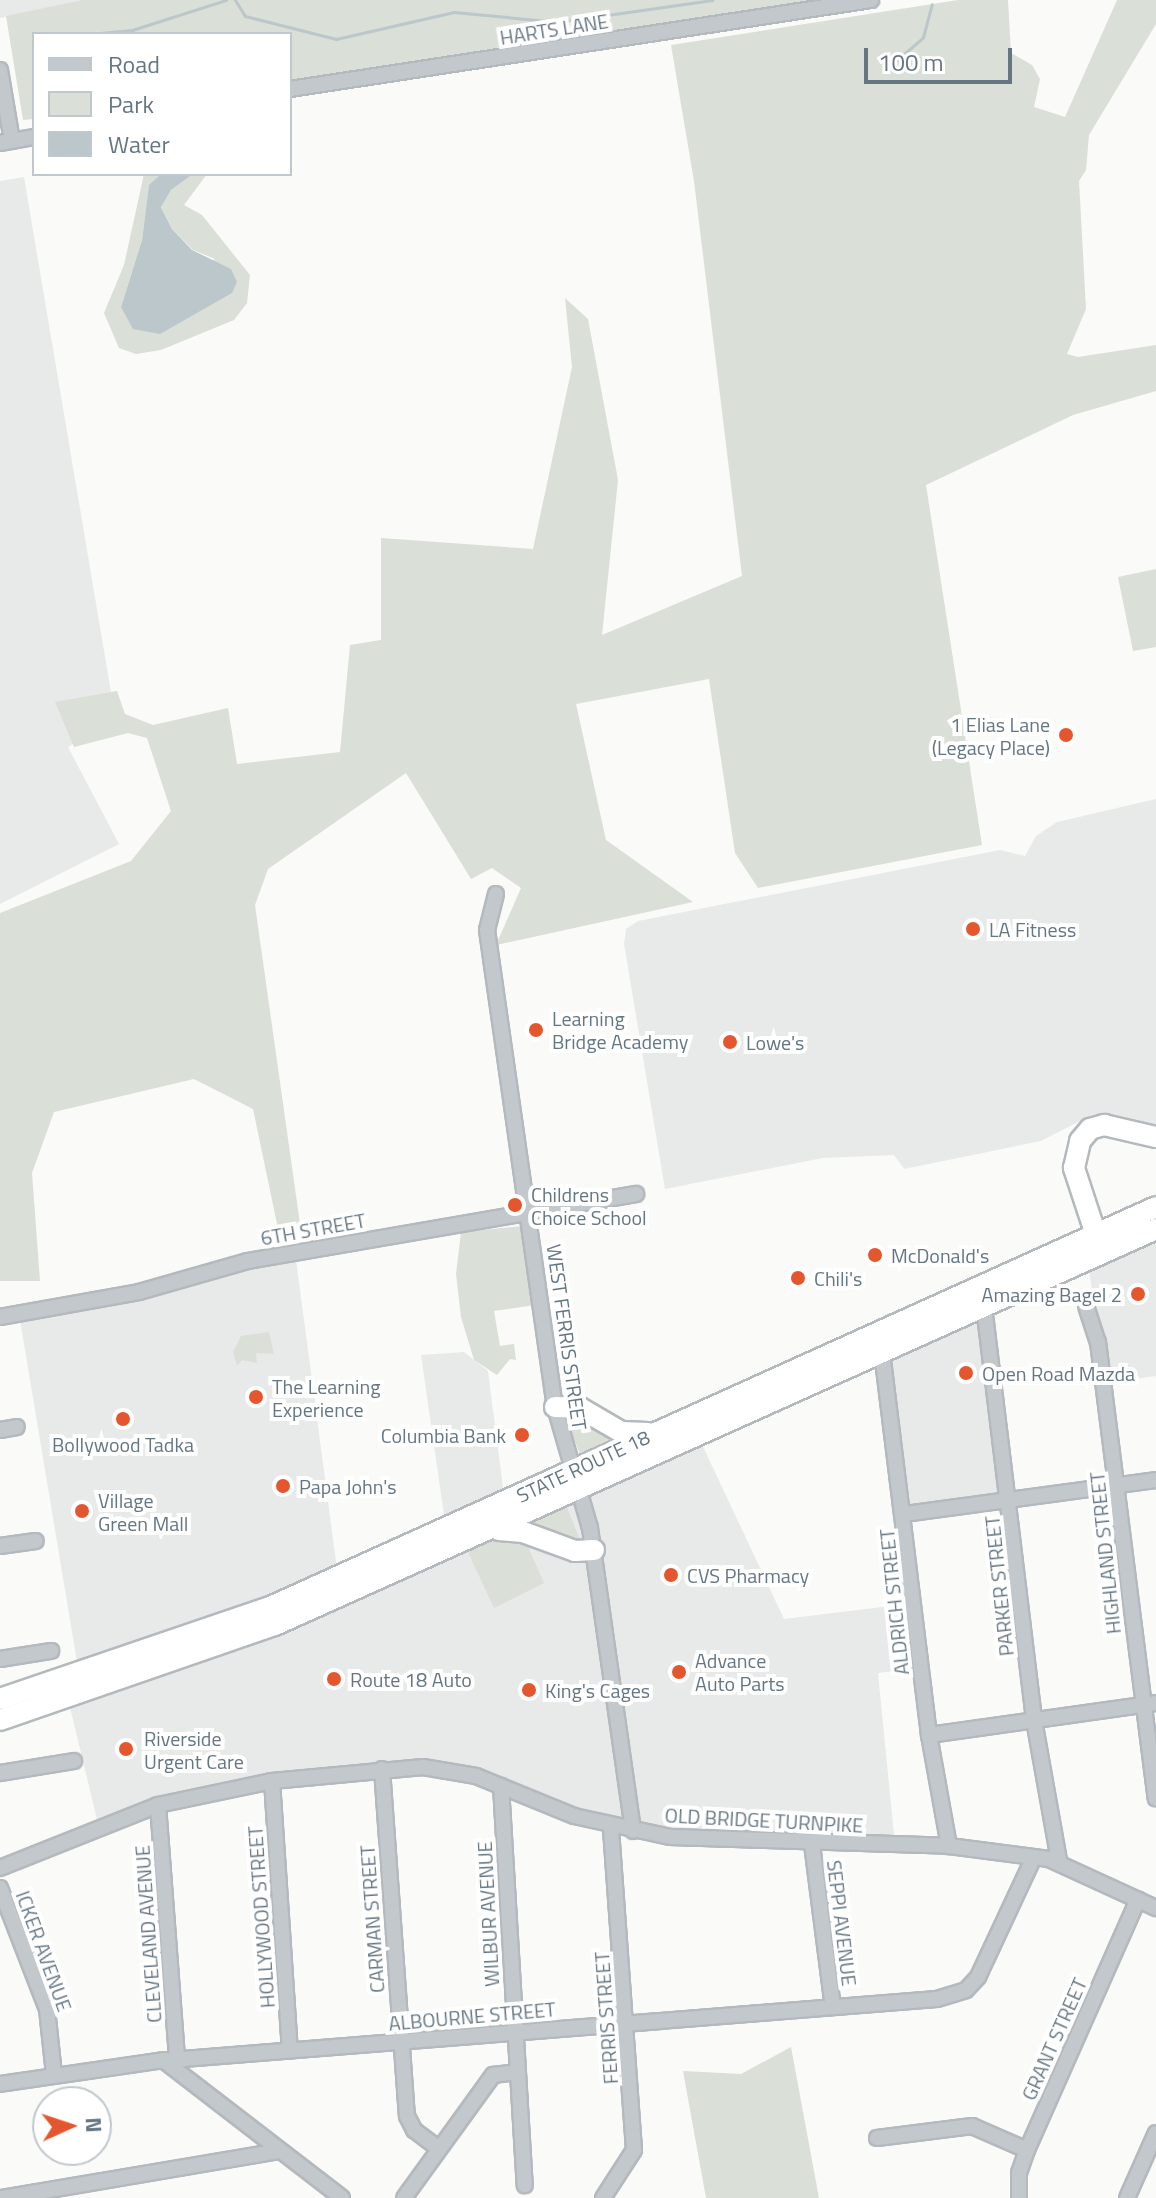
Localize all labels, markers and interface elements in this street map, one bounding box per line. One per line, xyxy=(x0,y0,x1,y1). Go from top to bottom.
street label: HARTS LANE xyxy=(498,9,610,49)
legend xyxy=(32,32,292,176)
scale bar xyxy=(868,32,1016,82)
text: 100 m xyxy=(878,44,944,80)
text: Road xyxy=(108,46,160,82)
text: Park xyxy=(108,86,154,122)
text: Water xyxy=(108,126,170,162)
place label: 1 Elias Lane (Legacy Place) xyxy=(932,712,1050,759)
marker: 1 Elias Lane (Legacy Place) xyxy=(1057,726,1075,744)
place label: LA Fitness xyxy=(989,917,1076,941)
marker: LA Fitness xyxy=(964,920,982,938)
place label: Learning Bridge Academy xyxy=(552,1006,688,1053)
marker: Learning Bridge Academy xyxy=(527,1021,545,1039)
place label: Lowe's xyxy=(746,1030,804,1054)
marker: Lowe's xyxy=(721,1033,739,1051)
place label: Childrens Choice School xyxy=(531,1182,647,1229)
marker: Childrens Choice School xyxy=(506,1196,524,1214)
street label: 6TH STREET xyxy=(259,1208,367,1250)
street label: WEST FERRIS STREET xyxy=(542,1243,592,1431)
place label: McDonald's xyxy=(891,1243,989,1267)
marker: McDonald's xyxy=(866,1246,884,1264)
place label: Chili's xyxy=(814,1266,862,1290)
marker: Chili's xyxy=(789,1269,807,1287)
place label: Amazing Bagel 2 xyxy=(982,1282,1122,1306)
marker: Amazing Bagel 2 xyxy=(1129,1285,1147,1303)
place label: Open Road Mazda xyxy=(982,1361,1135,1385)
marker: Open Road Mazda xyxy=(957,1364,975,1382)
place label: The Learning Experience xyxy=(272,1374,380,1421)
marker: The Learning Experience xyxy=(247,1388,265,1406)
marker: Bollywood Tadka xyxy=(114,1410,132,1428)
place label: Columbia Bank xyxy=(381,1423,506,1447)
street label: STATE ROUTE 18 xyxy=(513,1425,653,1507)
marker: Columbia Bank xyxy=(513,1426,531,1444)
place label: Bollywood Tadka xyxy=(52,1432,194,1456)
street label: HIGHLAND STREET xyxy=(1085,1471,1125,1635)
place label: Papa John's xyxy=(299,1474,397,1498)
marker: Papa John's xyxy=(274,1477,292,1495)
place label: Village Green Mall xyxy=(98,1488,188,1535)
marker: Village Green Mall xyxy=(73,1502,91,1520)
street label: PARKER STREET xyxy=(980,1515,1018,1657)
street label: ALDRICH STREET xyxy=(874,1528,914,1676)
place label: CVS Pharmacy xyxy=(687,1563,809,1587)
marker: CVS Pharmacy xyxy=(662,1566,680,1584)
place label: Advance Auto Parts xyxy=(695,1648,785,1695)
marker: Advance Auto Parts xyxy=(670,1663,688,1681)
place label: Route 18 Auto xyxy=(350,1667,472,1691)
marker: Route 18 Auto xyxy=(325,1670,343,1688)
place label: King's Cages xyxy=(545,1678,650,1702)
marker: King's Cages xyxy=(520,1681,538,1699)
place label: Riverside Urgent Care xyxy=(144,1726,244,1773)
marker: Riverside Urgent Care xyxy=(115,1738,137,1760)
street label: OLD BRIDGE TURNPIKE xyxy=(664,1803,864,1837)
street label: HOLLYWOOD STREET xyxy=(243,1825,279,2009)
street label: WILBUR AVENUE xyxy=(472,1841,504,1987)
street label: CLEVELAND AVENUE xyxy=(130,1844,166,2024)
street label: CARMAN STREET xyxy=(355,1844,389,1994)
street label: SEPPI AVENUE xyxy=(822,1859,862,1987)
street label: ICKER AVENUE xyxy=(11,1887,77,2015)
street label: FERRIS STREET xyxy=(589,1951,623,2085)
street label: GRANT STREET xyxy=(1016,1974,1092,2104)
street label: ALBOURNE STREET xyxy=(388,1997,556,2035)
north arrow xyxy=(32,2086,112,2166)
text: N xyxy=(77,2116,111,2133)

